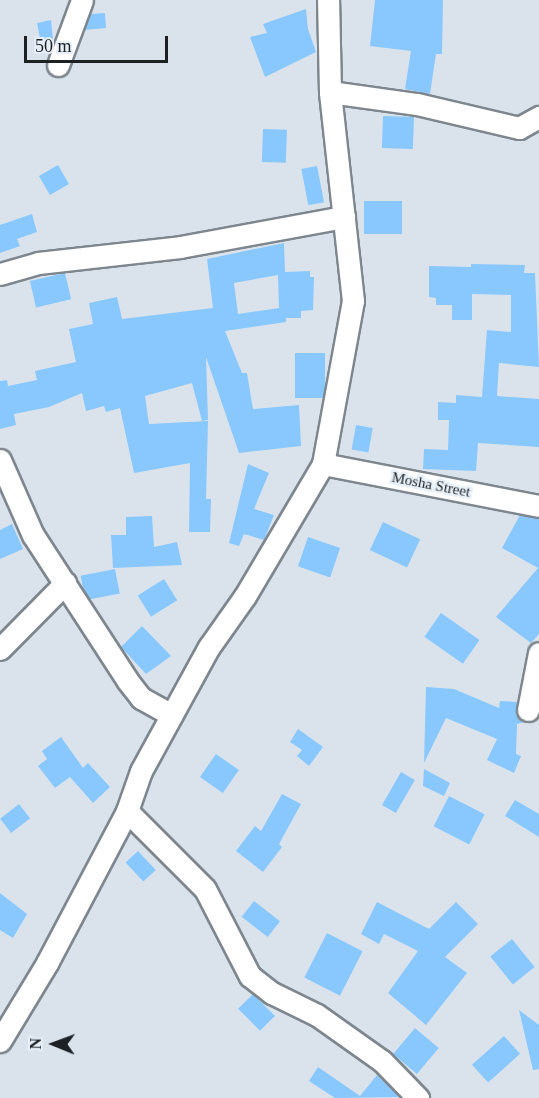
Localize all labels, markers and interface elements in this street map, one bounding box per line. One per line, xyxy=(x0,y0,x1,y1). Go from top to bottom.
scale bar xyxy=(27,24,171,62)
text: 50 m xyxy=(35,36,72,56)
street label: Mosha Street xyxy=(390,469,472,501)
north arrow xyxy=(24,1014,84,1074)
text: N xyxy=(27,1038,44,1050)

